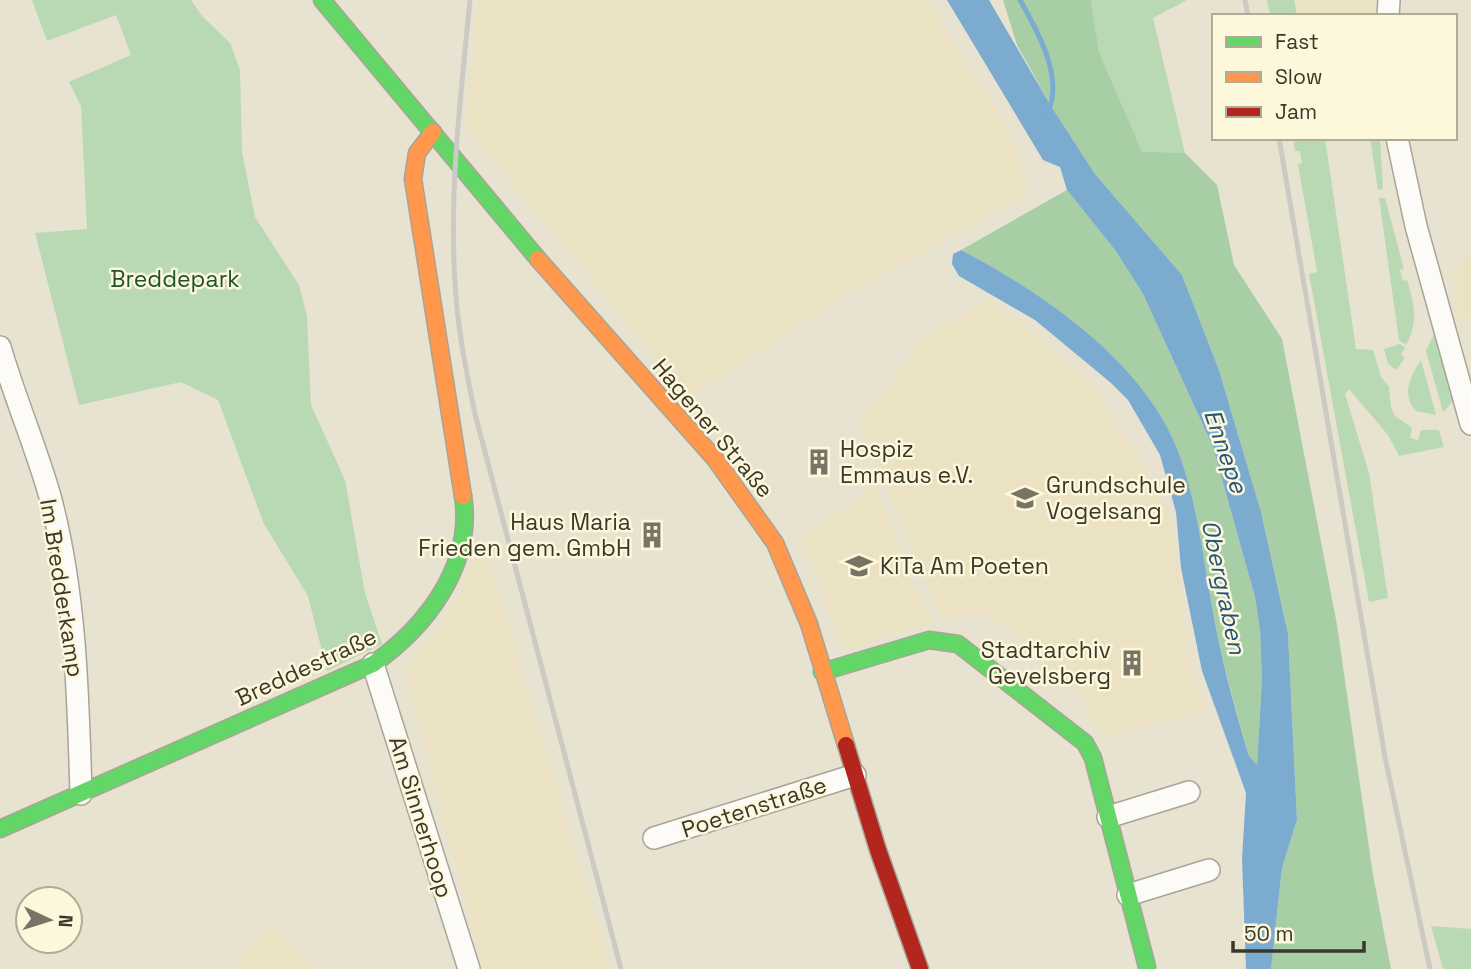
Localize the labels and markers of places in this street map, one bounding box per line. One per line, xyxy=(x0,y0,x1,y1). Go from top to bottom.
place label: Hospiz Emmaus e.V. xyxy=(840,434,973,490)
building icon: Hospiz Emmaus e.V. xyxy=(804,447,834,477)
place label: Grundschule Vogelsang xyxy=(1046,470,1186,526)
school or university icon: Grundschule Vogelsang xyxy=(1010,483,1040,513)
place label: Haus Maria Frieden gem. GmbH xyxy=(418,507,631,563)
building icon: Haus Maria Frieden gem. GmbH xyxy=(637,520,667,550)
school or university icon: KiTa Am Poeten xyxy=(844,551,874,581)
place label: KiTa Am Poeten xyxy=(880,551,1049,581)
place label: Stadtarchiv Gevelsberg xyxy=(981,635,1111,691)
building icon: Stadtarchiv Gevelsberg xyxy=(1117,648,1147,678)

